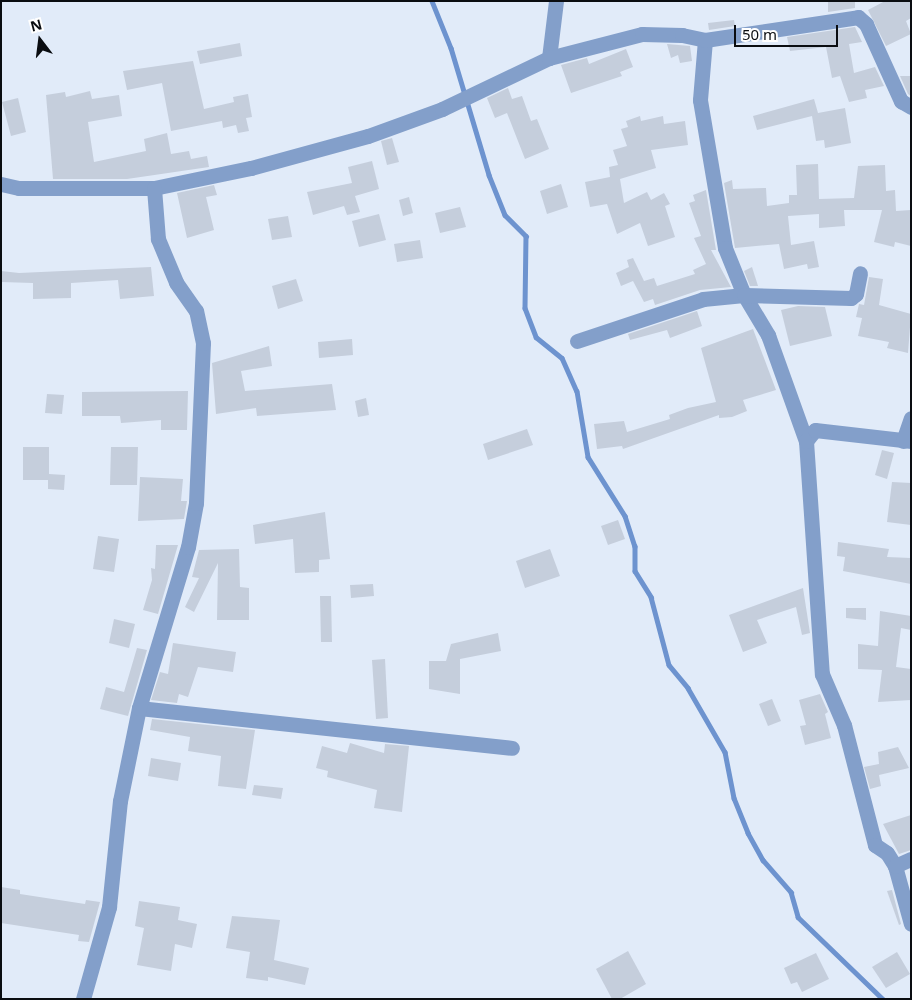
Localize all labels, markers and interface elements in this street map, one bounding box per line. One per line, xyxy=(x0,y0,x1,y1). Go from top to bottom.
text: N xyxy=(28,14,44,36)
north arrow xyxy=(15,15,65,65)
scale bar xyxy=(737,15,841,47)
text: 50 m xyxy=(742,24,777,44)

